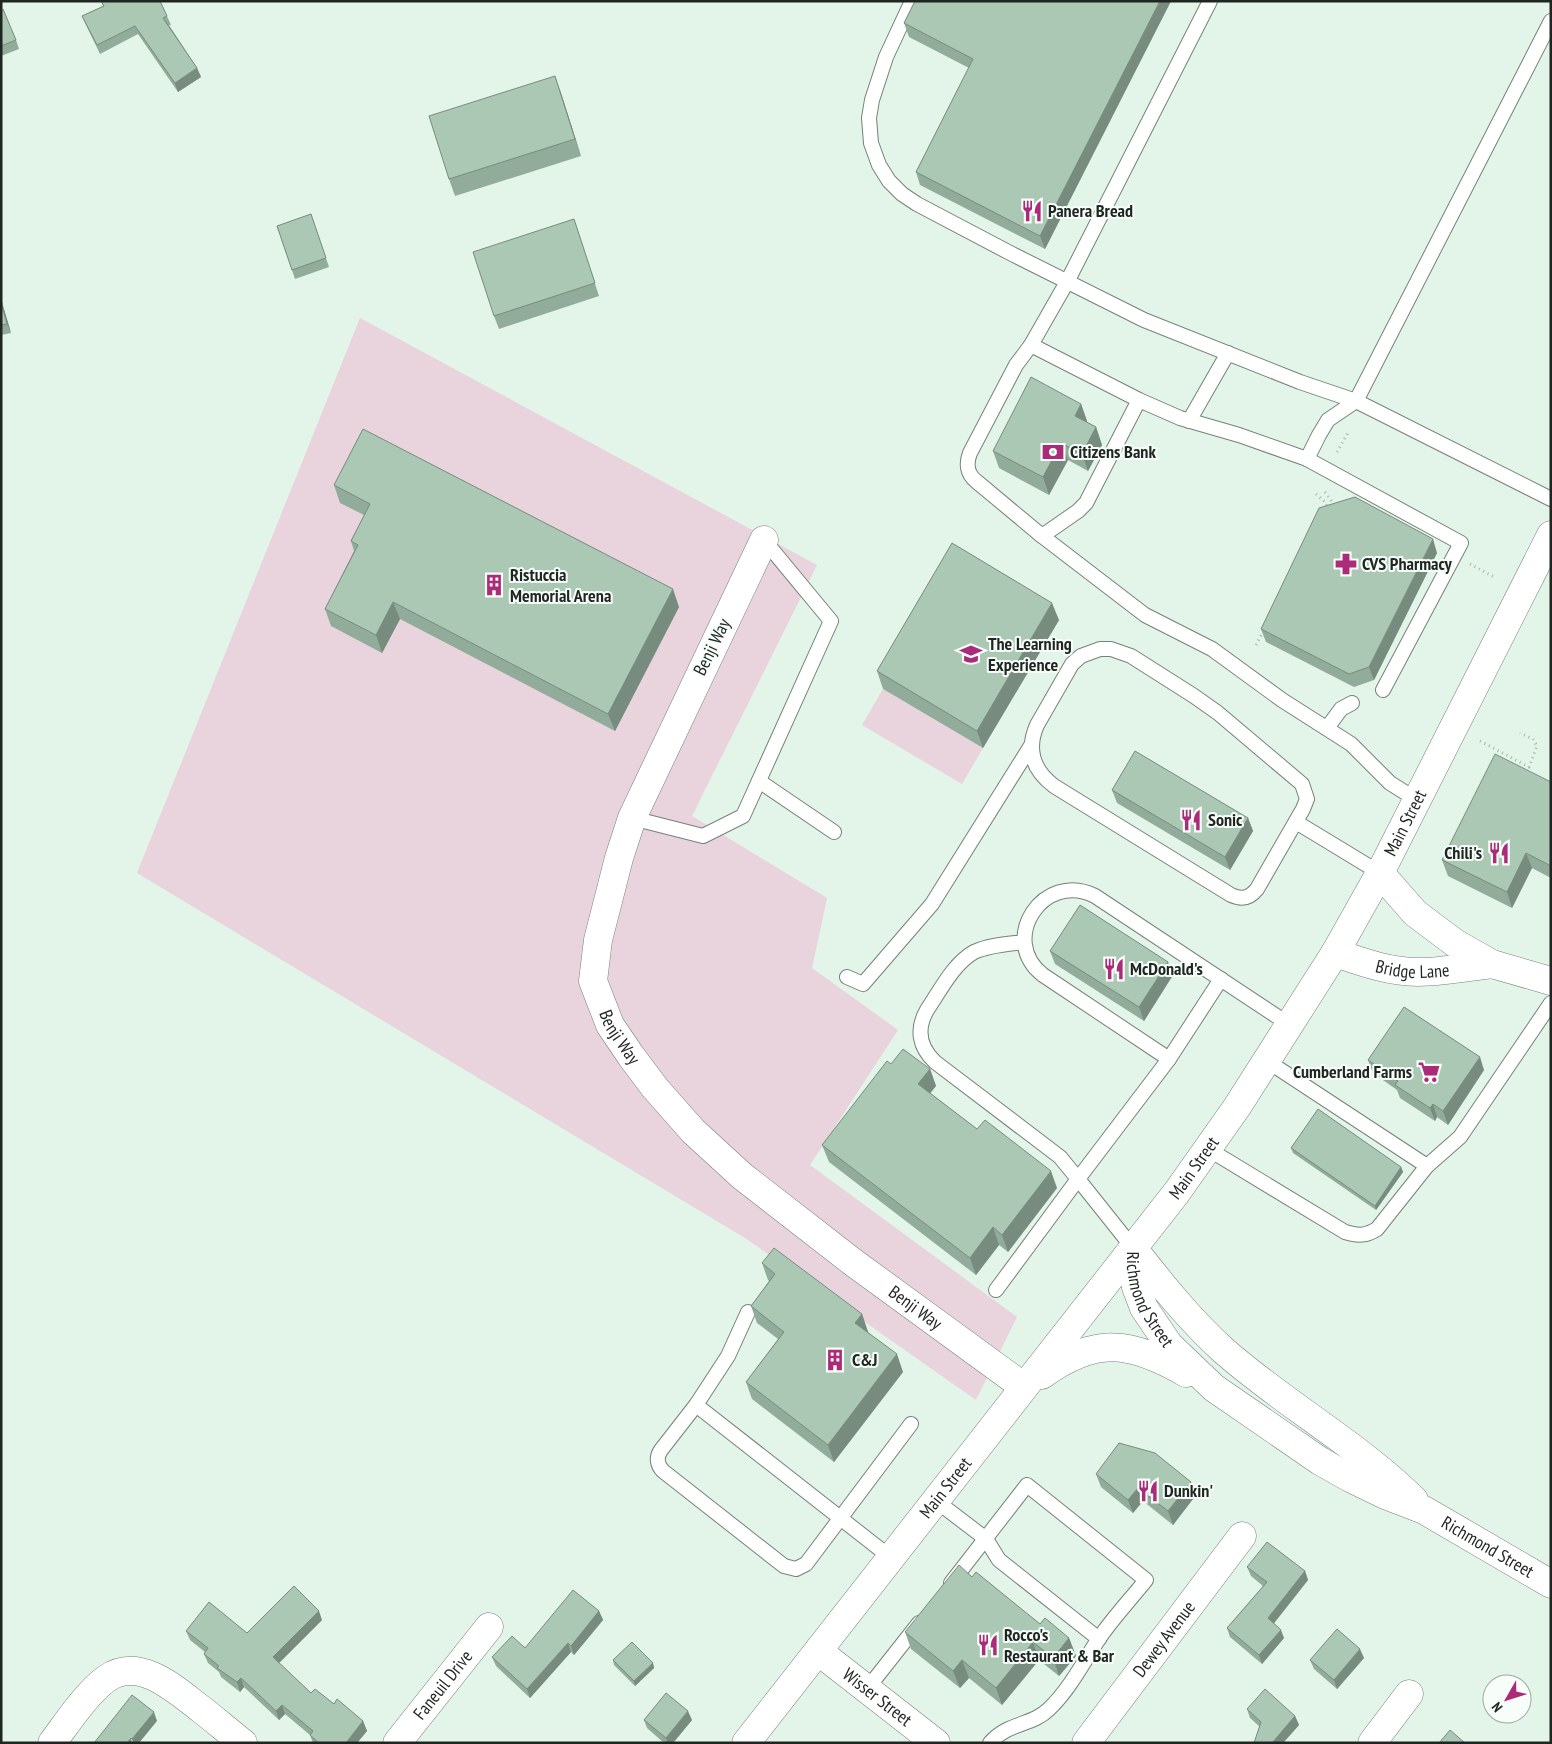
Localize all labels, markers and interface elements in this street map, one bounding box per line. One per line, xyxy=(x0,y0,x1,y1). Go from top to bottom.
restaurant icon: Panera Bread xyxy=(1019,198,1045,224)
place label: Panera Bread xyxy=(1048,199,1133,222)
bank icon: Citizens Bank xyxy=(1040,439,1066,465)
place label: Citizens Bank xyxy=(1070,440,1156,463)
pharmacy icon: CVS Pharmacy xyxy=(1333,551,1359,577)
place label: CVS Pharmacy xyxy=(1362,552,1453,575)
place label: Ristuccia Memorial Arena xyxy=(510,563,611,607)
building icon: Ristuccia Memorial Arena xyxy=(481,572,507,598)
street label: Benji Way xyxy=(688,614,735,679)
place label: The Learning Experience xyxy=(988,632,1072,676)
school or university icon: The Learning Experience xyxy=(958,641,984,667)
street label: Main Street xyxy=(1378,786,1431,860)
restaurant icon: Sonic xyxy=(1178,807,1204,833)
place label: Sonic xyxy=(1208,808,1243,831)
restaurant icon: Chili's xyxy=(1486,840,1512,866)
place label: Chili's xyxy=(1444,841,1482,864)
street label: Bridge Lane xyxy=(1373,954,1451,983)
restaurant icon: McDonald's xyxy=(1101,956,1127,982)
place label: McDonald's xyxy=(1130,957,1203,980)
street label: Benji Way xyxy=(594,1006,645,1069)
supermarket icon: Cumberland Farms xyxy=(1416,1059,1442,1085)
place label: Cumberland Farms xyxy=(1293,1060,1412,1083)
street label: Main Street xyxy=(1164,1132,1224,1204)
street label: Richmond Street xyxy=(1122,1251,1179,1351)
street label: Benji Way xyxy=(884,1280,947,1335)
building icon: C&J xyxy=(822,1347,848,1373)
place label: C&J xyxy=(852,1348,878,1371)
street label: Main Street xyxy=(914,1452,976,1523)
restaurant icon: Dunkin' xyxy=(1135,1478,1161,1504)
place label: Dunkin' xyxy=(1164,1479,1213,1502)
street label: Richmond Street xyxy=(1437,1511,1538,1583)
street label: Dewey Avenue xyxy=(1128,1596,1200,1682)
place label: Rocco's Restaurant & Bar xyxy=(1004,1623,1115,1667)
restaurant icon: Rocco's Restaurant & Bar xyxy=(975,1632,1001,1658)
street label: Faneuil Drive xyxy=(408,1645,477,1724)
street label: Wisser Street xyxy=(838,1663,917,1731)
north arrow xyxy=(1482,1674,1532,1724)
text: N xyxy=(1488,1699,1506,1716)

